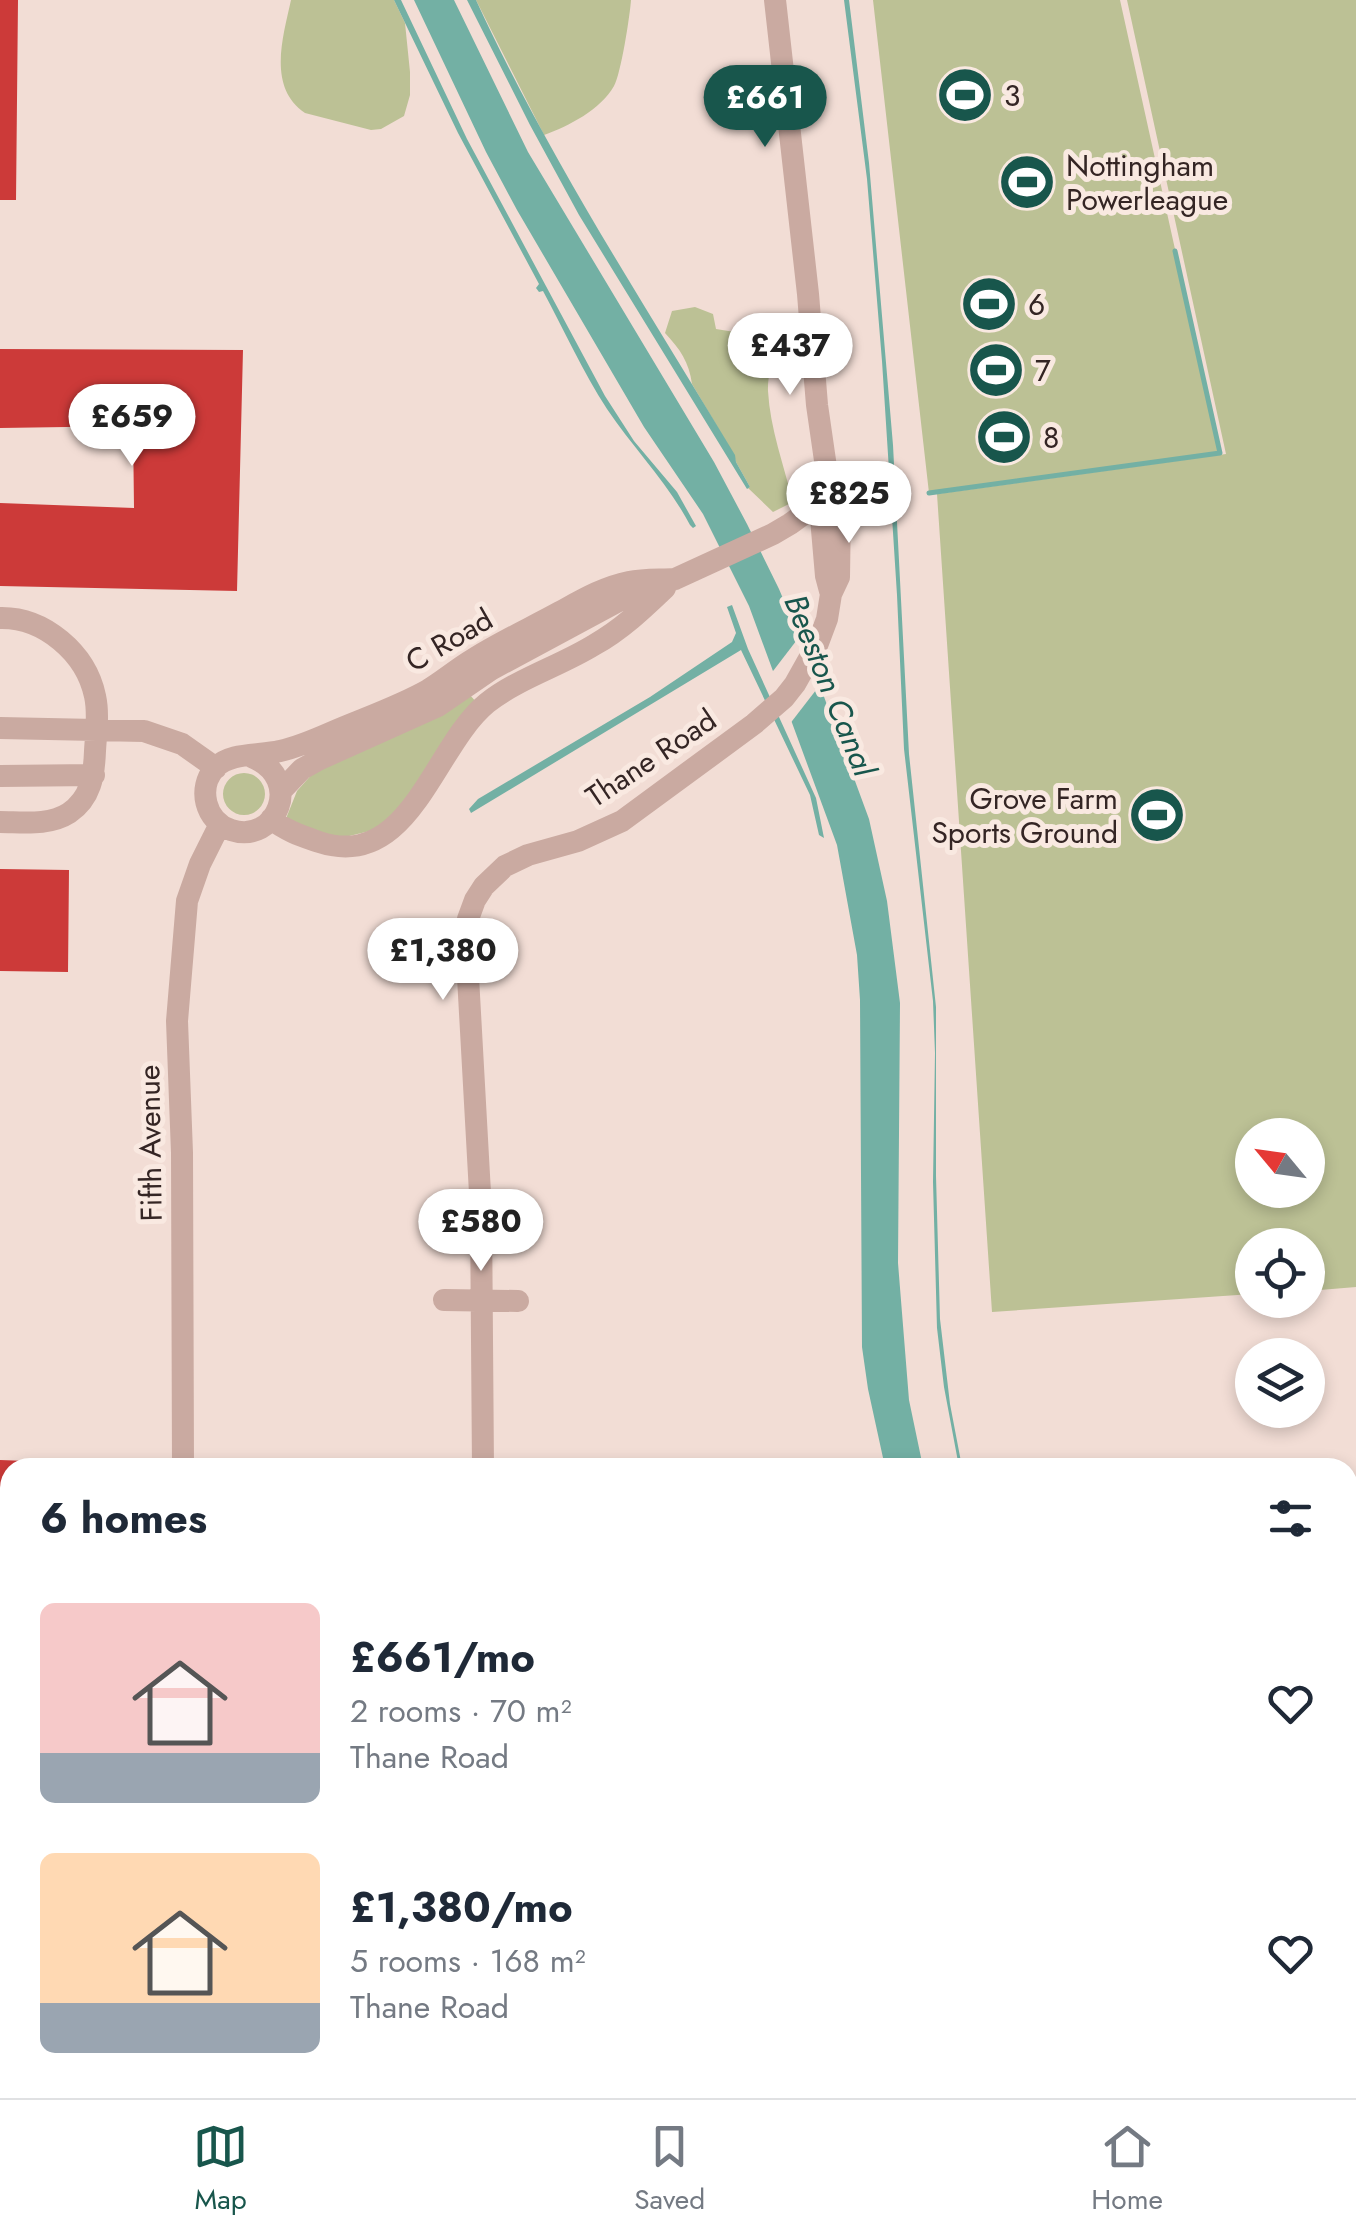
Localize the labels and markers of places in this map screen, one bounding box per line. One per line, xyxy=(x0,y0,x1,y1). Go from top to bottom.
pin: £661 xyxy=(706,65,824,150)
sports icon: 3 xyxy=(935,65,995,125)
place label: 3 xyxy=(1004,74,1020,117)
place label: Nottingham Powerleague xyxy=(1066,144,1228,221)
sports icon: Nottingham Powerleague xyxy=(997,152,1057,212)
sports icon: 6 xyxy=(959,274,1019,334)
place label: 6 xyxy=(1028,283,1045,326)
pin: £437 xyxy=(731,313,849,398)
sports icon: 7 xyxy=(966,340,1026,400)
place label: 7 xyxy=(1035,349,1051,392)
pin: £659 xyxy=(73,384,191,469)
sports icon: 8 xyxy=(974,407,1034,467)
place label: 8 xyxy=(1043,416,1059,459)
pin: £825 xyxy=(790,461,908,546)
place label: Grove Farm Sports Ground xyxy=(931,777,1118,854)
sports icon: Grove Farm Sports Ground xyxy=(1127,785,1187,845)
pin: £1,380 xyxy=(362,918,524,1003)
pin: £580 xyxy=(422,1189,540,1274)

